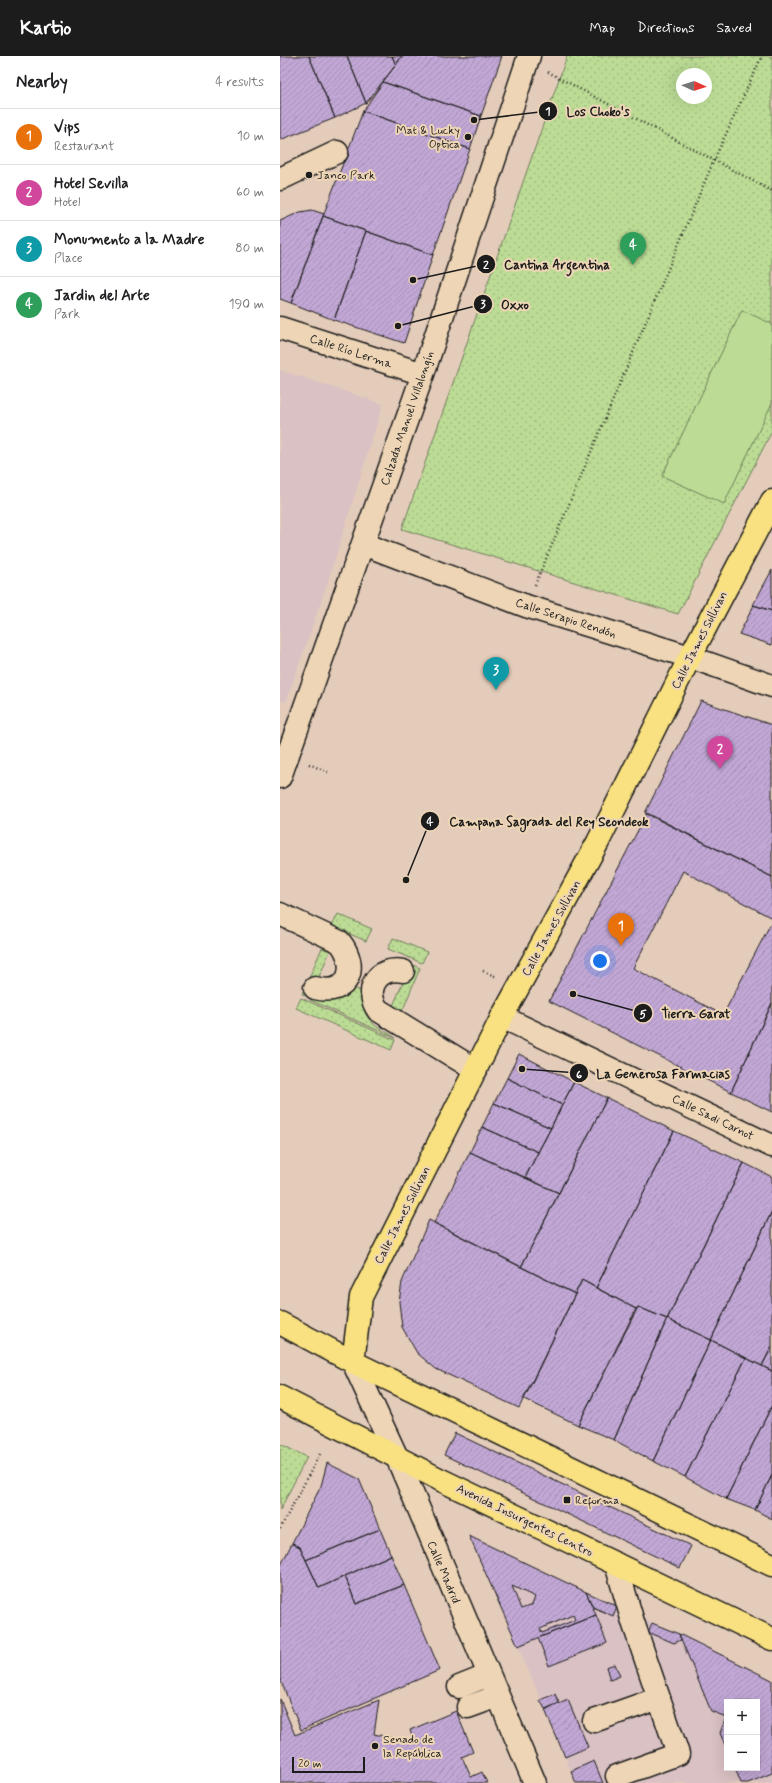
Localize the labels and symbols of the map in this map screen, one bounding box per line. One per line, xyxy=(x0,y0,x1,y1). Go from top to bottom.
north arrow xyxy=(676,68,712,104)
callout: Los Choko's xyxy=(538,99,638,124)
text: 1 xyxy=(545,104,551,120)
text: Los Choko's xyxy=(567,104,630,121)
place label: Mat & Lucky Optica xyxy=(396,123,460,153)
marker: Mat & Lucky Optica xyxy=(463,132,473,142)
place label: Janco Park xyxy=(317,168,375,184)
marker: Janco Park xyxy=(304,170,314,180)
pin: 4 xyxy=(620,232,646,265)
callout: Cantina Argentina xyxy=(476,252,618,277)
text: Cantina Argentina xyxy=(504,257,610,277)
text: 2 xyxy=(483,258,489,274)
callout: Oxxo xyxy=(473,292,537,317)
text: 3 xyxy=(480,297,486,313)
text: Oxxo xyxy=(501,297,530,314)
street label: Calle Río Lerma xyxy=(307,331,395,373)
street label: Calzada Manuel Villalongín xyxy=(377,349,439,488)
street label: Calle James Sullivan xyxy=(668,589,731,692)
street label: Calle Serapio Rendón xyxy=(513,595,618,643)
pin: 3 xyxy=(483,657,509,690)
pin: 2 xyxy=(707,736,733,769)
callout: Campana Sagrada del Rey Seondeok xyxy=(420,809,657,834)
text: 4 xyxy=(427,814,434,830)
text: Campana Sagrada del Rey Seondeok xyxy=(449,814,649,833)
street label: Calle James Sullivan xyxy=(519,877,585,979)
pin: 1 xyxy=(608,913,634,946)
your location xyxy=(590,951,610,971)
callout: Tierra Garat xyxy=(633,1001,738,1026)
text: Tierra Garat xyxy=(662,1006,731,1023)
text: 5 xyxy=(639,1007,647,1023)
callout: La Generosa Farmacias xyxy=(569,1061,738,1086)
text: La Generosa Farmacias xyxy=(596,1066,730,1083)
text: 6 xyxy=(576,1067,582,1083)
street label: Calle Sadi Carnot xyxy=(669,1091,756,1145)
street label: Calle James Sullivan xyxy=(371,1164,434,1267)
street label: Avenida Insurgentes Centro xyxy=(454,1481,596,1561)
place label: Reforma xyxy=(575,1493,619,1510)
marker: Reforma xyxy=(562,1495,572,1505)
street label: Calle Madrid xyxy=(423,1539,463,1606)
place label: Senado de la República xyxy=(383,1732,442,1762)
marker: Senado de la República xyxy=(370,1741,380,1751)
scale bar xyxy=(292,1755,365,1774)

